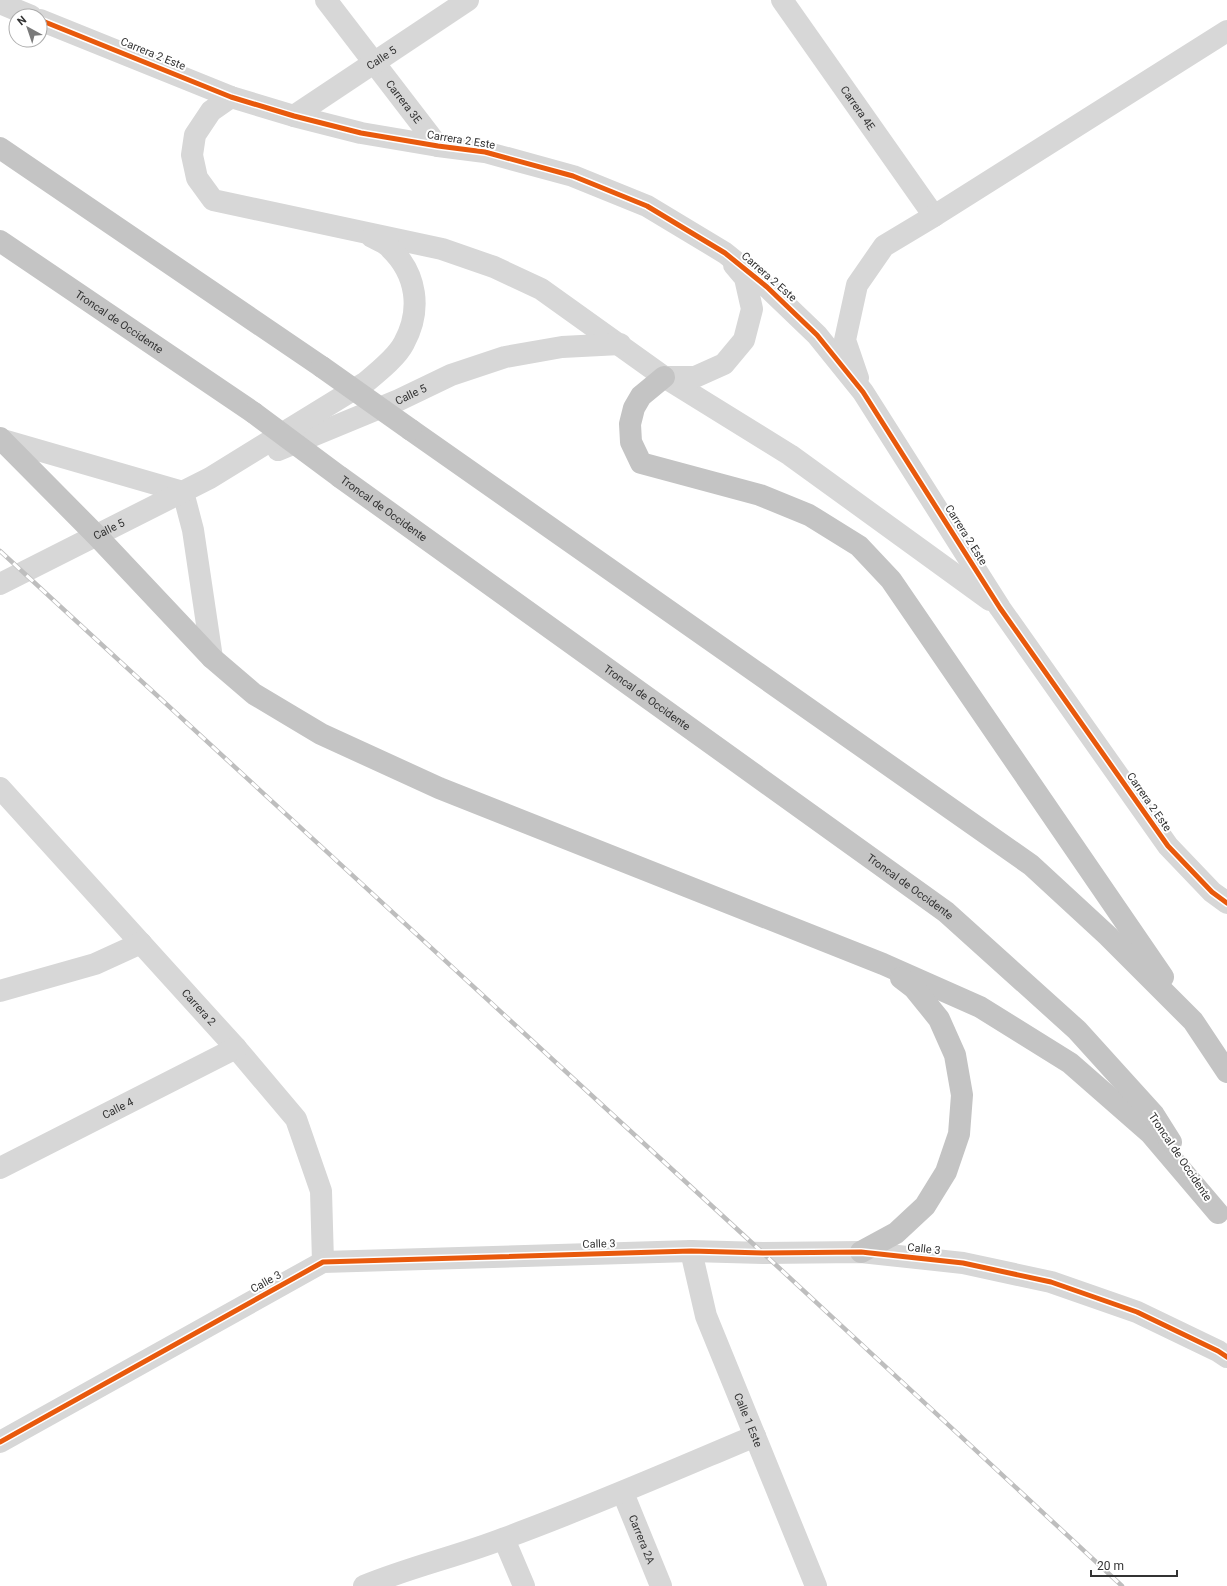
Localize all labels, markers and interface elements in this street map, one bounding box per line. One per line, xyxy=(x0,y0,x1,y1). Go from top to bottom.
north arrow xyxy=(8,8,48,48)
text: N xyxy=(15,13,29,28)
street label: Carrera 2 Este xyxy=(119,35,187,73)
street label: Calle 5 xyxy=(364,43,399,72)
street label: Carrera 3E xyxy=(383,77,425,126)
street label: Carrera 4E xyxy=(838,83,878,133)
street label: Carrera 2 Este xyxy=(426,128,496,152)
street label: Carrera 2 Este xyxy=(739,250,799,305)
street label: Troncal de Occidente xyxy=(73,287,166,356)
street label: Calle 5 xyxy=(393,381,429,407)
street label: Troncal de Occidente xyxy=(338,473,430,544)
street label: Carrera 2 Este xyxy=(942,502,990,568)
street label: Calle 5 xyxy=(91,516,127,542)
street label: Troncal de Occidente xyxy=(601,662,693,733)
street label: Carrera 2 Este xyxy=(1124,770,1174,834)
street label: Troncal de Occidente xyxy=(864,851,956,922)
street label: Carrera 2 xyxy=(179,986,219,1028)
street label: Calle 4 xyxy=(100,1095,135,1122)
street label: Troncal de Occidente xyxy=(1146,1111,1214,1204)
street label: Calle 3 xyxy=(582,1237,616,1251)
street label: Calle 3 xyxy=(907,1241,941,1257)
street label: Calle 3 xyxy=(248,1268,284,1296)
street label: Calle 1 Este xyxy=(732,1391,765,1449)
street label: Carrera 2A xyxy=(626,1513,658,1567)
scale bar xyxy=(1091,1552,1177,1578)
text: 20 m xyxy=(1097,1559,1124,1573)

